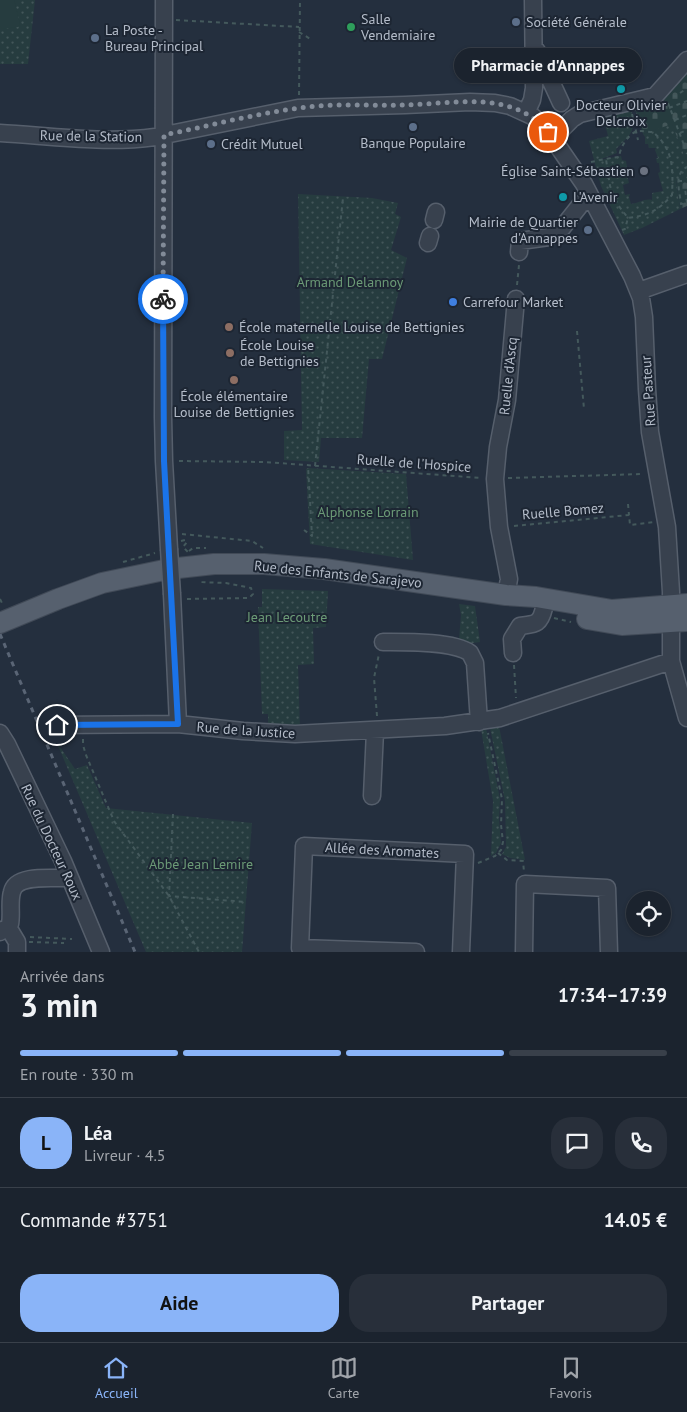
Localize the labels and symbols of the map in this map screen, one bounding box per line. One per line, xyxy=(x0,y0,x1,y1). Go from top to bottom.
place label: Salle Vendemiaire xyxy=(360,10,435,44)
place label: Société Générale xyxy=(526,13,627,31)
marker: Société Générale xyxy=(510,16,522,28)
place label: La Poste - Bureau Principal xyxy=(105,21,203,55)
marker: Salle Vendemiaire xyxy=(345,21,357,33)
marker: La Poste - Bureau Principal xyxy=(89,32,101,44)
callout: Pharmacie d'Annappes xyxy=(454,47,642,82)
marker: Docteur Olivier Delcroix xyxy=(615,83,627,95)
place label: Docteur Olivier Delcroix xyxy=(576,96,666,130)
pin xyxy=(527,111,569,153)
marker: Banque Populaire xyxy=(407,121,419,133)
street label: Rue de la Station xyxy=(40,126,142,146)
place label: Banque Populaire xyxy=(360,134,466,152)
place label: Crédit Mutuel xyxy=(221,135,303,153)
marker: Crédit Mutuel xyxy=(205,138,217,150)
place label: Église Saint-Sébastien xyxy=(501,162,634,180)
marker: Église Saint-Sébastien xyxy=(638,165,650,177)
place label: L'Avenir xyxy=(573,188,618,206)
marker: L'Avenir xyxy=(557,191,569,203)
place label: Mairie de Quartier d'Annappes xyxy=(469,213,578,247)
marker: Mairie de Quartier d'Annappes xyxy=(582,224,594,236)
park label: Armand Delannoy xyxy=(297,273,404,291)
courier xyxy=(138,274,188,324)
place label: Carrefour Market xyxy=(463,293,564,311)
marker: Carrefour Market xyxy=(447,296,459,308)
place label: École maternelle Louise de Bettignies xyxy=(239,318,464,336)
marker: École maternelle Louise de Bettignies xyxy=(223,321,235,333)
place label: École Louise de Bettignies xyxy=(240,336,319,370)
street label: Ruelle d'Ascq xyxy=(495,336,521,416)
marker: École Louise de Bettignies xyxy=(224,347,236,359)
street label: Rue Pasteur xyxy=(637,355,659,427)
marker: École élémentaire Louise de Bettignies xyxy=(228,374,240,386)
place label: École élémentaire Louise de Bettignies xyxy=(174,387,295,421)
street label: Ruelle de l'Hospice xyxy=(356,450,472,476)
street label: Ruelle Bomez xyxy=(521,498,605,524)
park label: Alphonse Lorrain xyxy=(317,503,419,521)
street label: Rue des Enfants de Sarajevo xyxy=(253,556,423,592)
park label: Jean Lecoutre xyxy=(246,608,327,626)
pin xyxy=(36,704,78,746)
street label: Rue de la Justice xyxy=(196,718,296,742)
street label: Rue du Docteur Roux xyxy=(17,781,87,903)
street label: Allée des Aromates xyxy=(324,838,440,862)
park label: Abbé Jean Lemire xyxy=(149,855,253,873)

